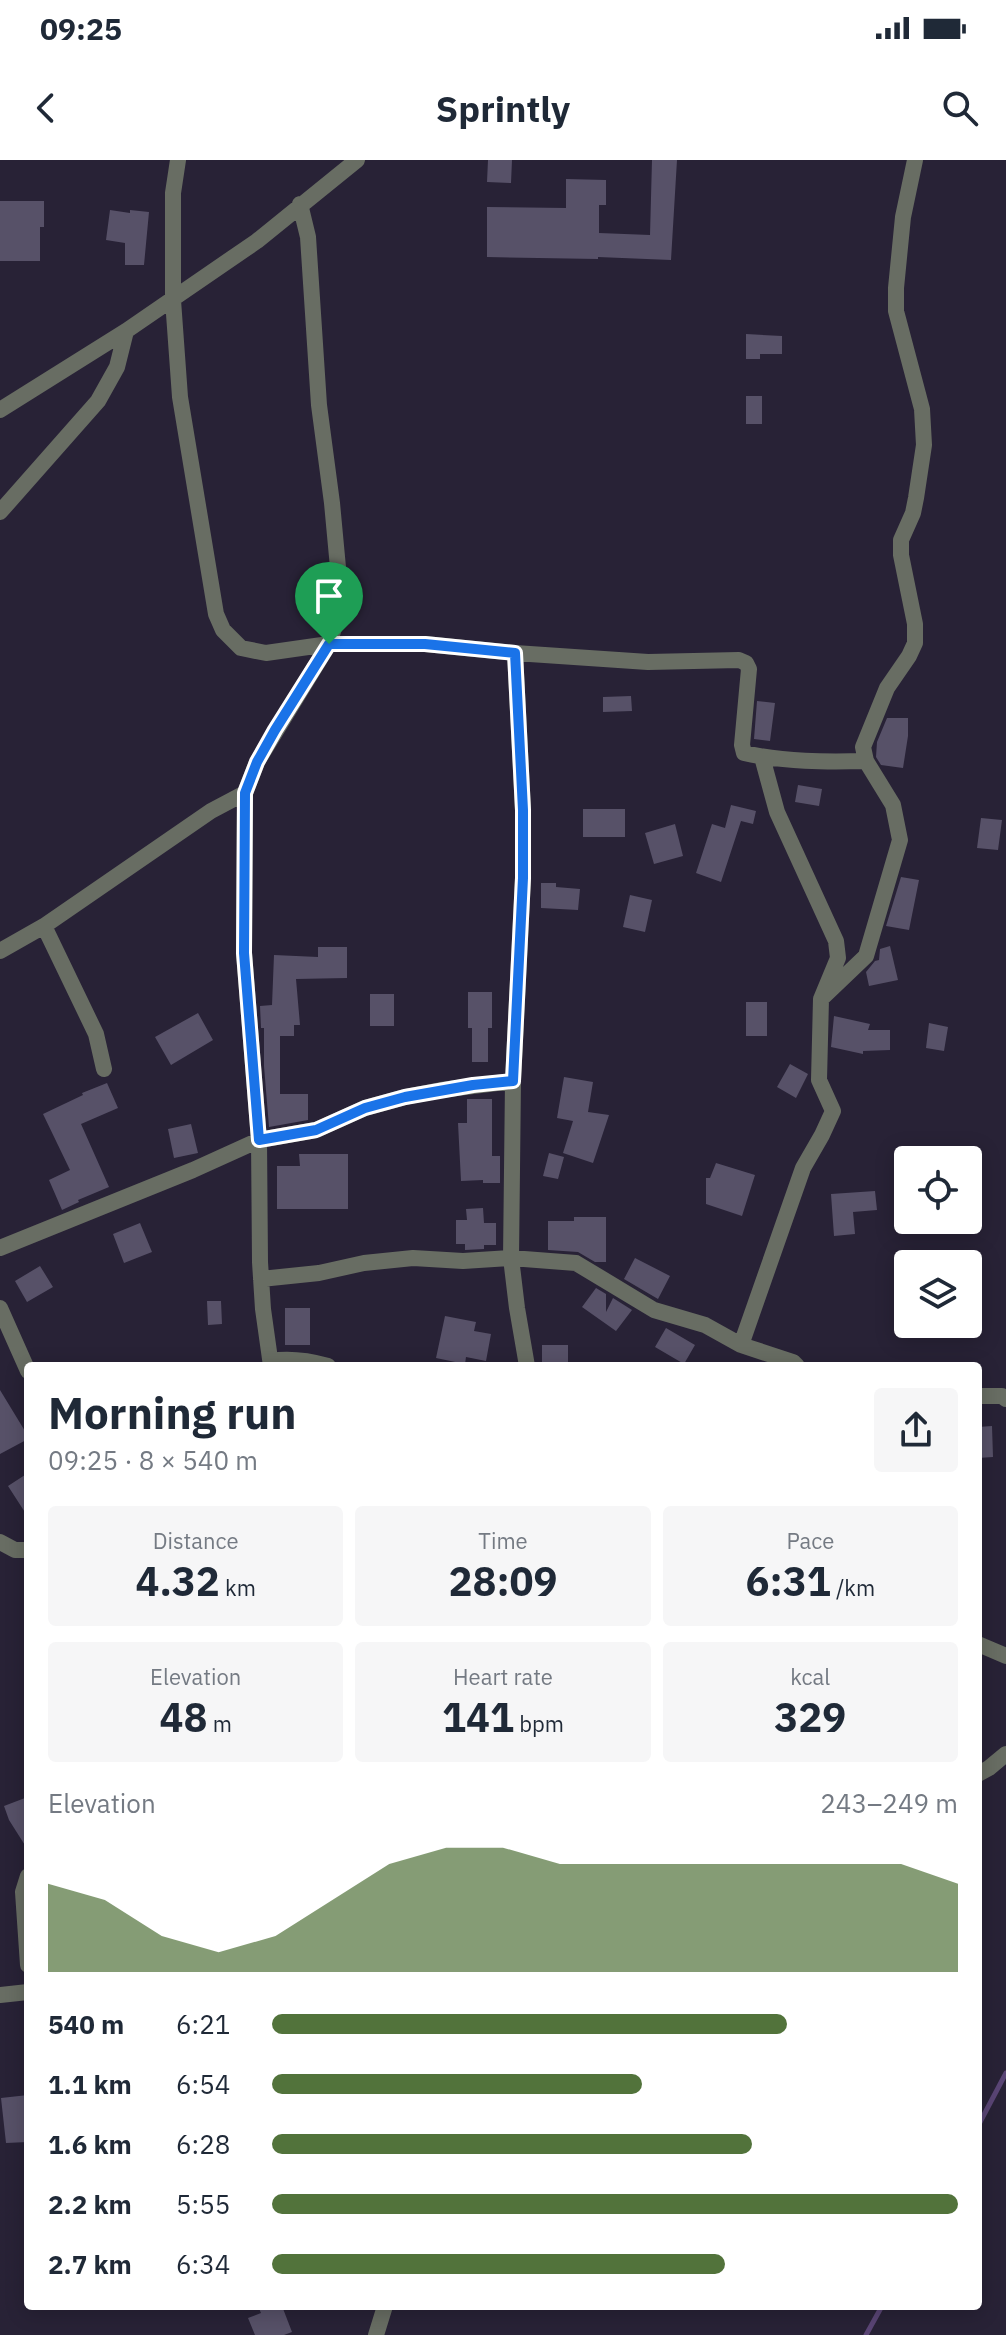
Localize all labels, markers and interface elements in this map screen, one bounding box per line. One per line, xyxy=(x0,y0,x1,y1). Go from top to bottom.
text: 09:25 xyxy=(40,9,122,48)
text: Sprintly xyxy=(436,85,570,132)
icon: back xyxy=(24,86,68,130)
icon: search xyxy=(938,86,982,130)
pin xyxy=(295,562,363,644)
icon: arrive xyxy=(307,574,351,618)
map controls xyxy=(894,1146,982,1338)
button: locate xyxy=(894,1146,982,1234)
button: layers xyxy=(894,1250,982,1338)
text: Morning run xyxy=(48,1384,297,1441)
button: share xyxy=(874,1388,958,1472)
text: 09:25 · 8 × 540 m xyxy=(48,1443,258,1477)
text: Distance xyxy=(153,1526,239,1555)
text: Time xyxy=(478,1526,528,1555)
text: Pace xyxy=(786,1526,834,1555)
text: 4.32 xyxy=(135,1555,220,1607)
text: 28:09 xyxy=(448,1555,558,1607)
text: 6:31 xyxy=(746,1555,831,1607)
text: km xyxy=(220,1573,256,1602)
text: /km xyxy=(831,1573,875,1602)
text: Elevation xyxy=(150,1662,241,1691)
text: Heart rate xyxy=(453,1662,553,1691)
text: kcal xyxy=(790,1662,830,1691)
text: 48 xyxy=(159,1691,207,1743)
text: 141 xyxy=(442,1691,514,1743)
text: 329 xyxy=(774,1691,846,1743)
text: m xyxy=(207,1709,232,1738)
text: bpm xyxy=(514,1709,564,1738)
text: Elevation xyxy=(48,1786,156,1820)
text: 243–249 m xyxy=(820,1786,958,1820)
text: 540 m xyxy=(48,2007,124,2041)
text: 6:21 xyxy=(176,2007,230,2041)
text: 1.1 km xyxy=(48,2067,132,2101)
text: 6:54 xyxy=(176,2067,230,2101)
text: 1.6 km xyxy=(48,2127,132,2161)
text: 6:28 xyxy=(176,2127,230,2161)
text: 2.2 km xyxy=(48,2187,132,2221)
text: 5:55 xyxy=(176,2187,230,2221)
text: 2.7 km xyxy=(48,2247,132,2281)
text: 6:34 xyxy=(176,2247,230,2281)

